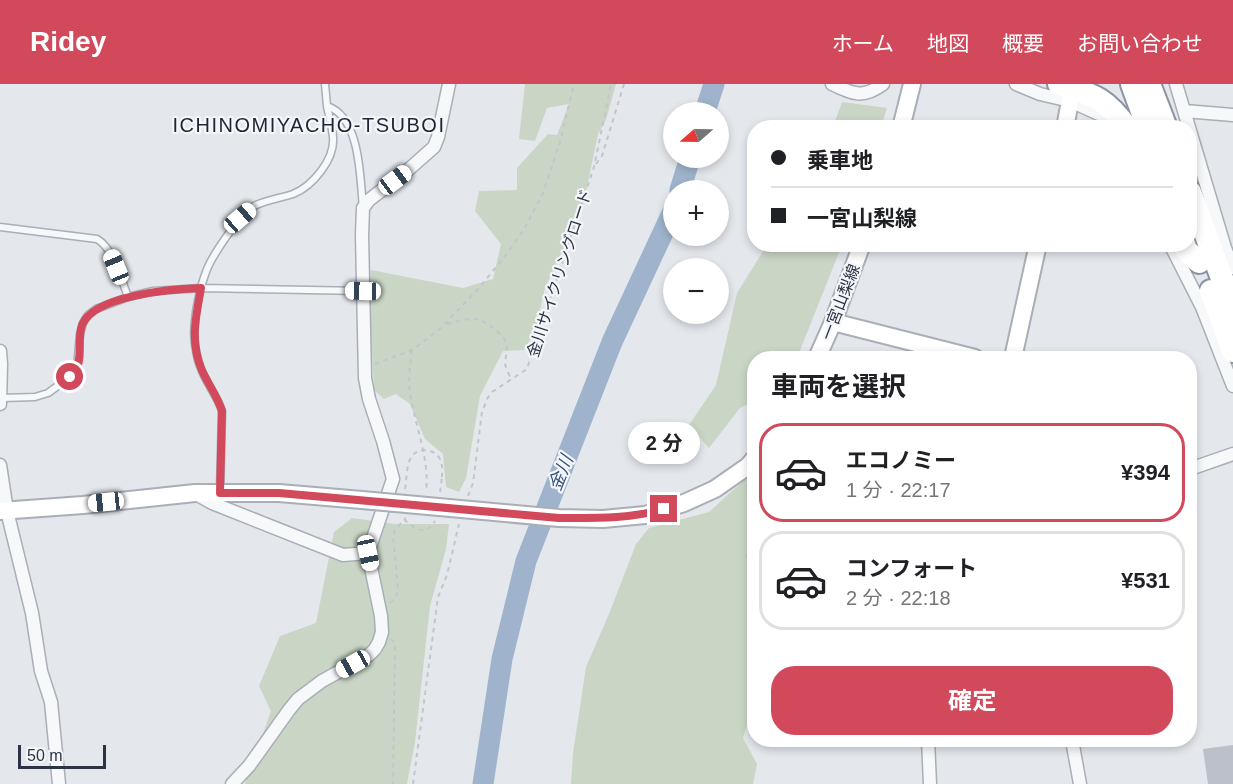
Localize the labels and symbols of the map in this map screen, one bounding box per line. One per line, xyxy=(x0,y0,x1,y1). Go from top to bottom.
north arrow xyxy=(663,102,729,168)
district label: ICHINOMIYACHO-TSUBOI xyxy=(173,114,445,136)
car xyxy=(375,162,415,198)
street label: 金川サイクリングロード xyxy=(524,187,595,359)
car xyxy=(221,199,259,237)
car xyxy=(101,247,131,287)
street label: 一宮山梨線 xyxy=(818,262,863,343)
car xyxy=(345,282,381,300)
route start xyxy=(56,363,83,390)
callout: 2 分 xyxy=(628,422,700,464)
water label: 金川 xyxy=(545,451,578,493)
car xyxy=(87,491,125,513)
route end xyxy=(650,495,677,522)
car xyxy=(355,534,381,572)
car xyxy=(333,647,373,681)
scale bar xyxy=(18,742,106,770)

